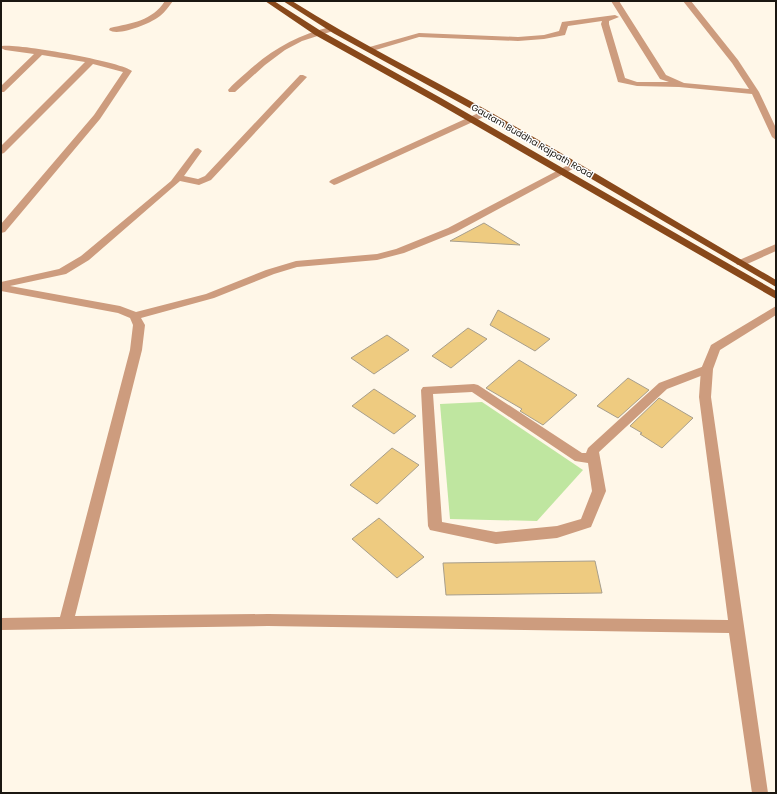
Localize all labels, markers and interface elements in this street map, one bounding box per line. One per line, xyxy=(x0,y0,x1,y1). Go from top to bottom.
street label: Gautam Buddha Rajpath Road xyxy=(469,101,595,181)

